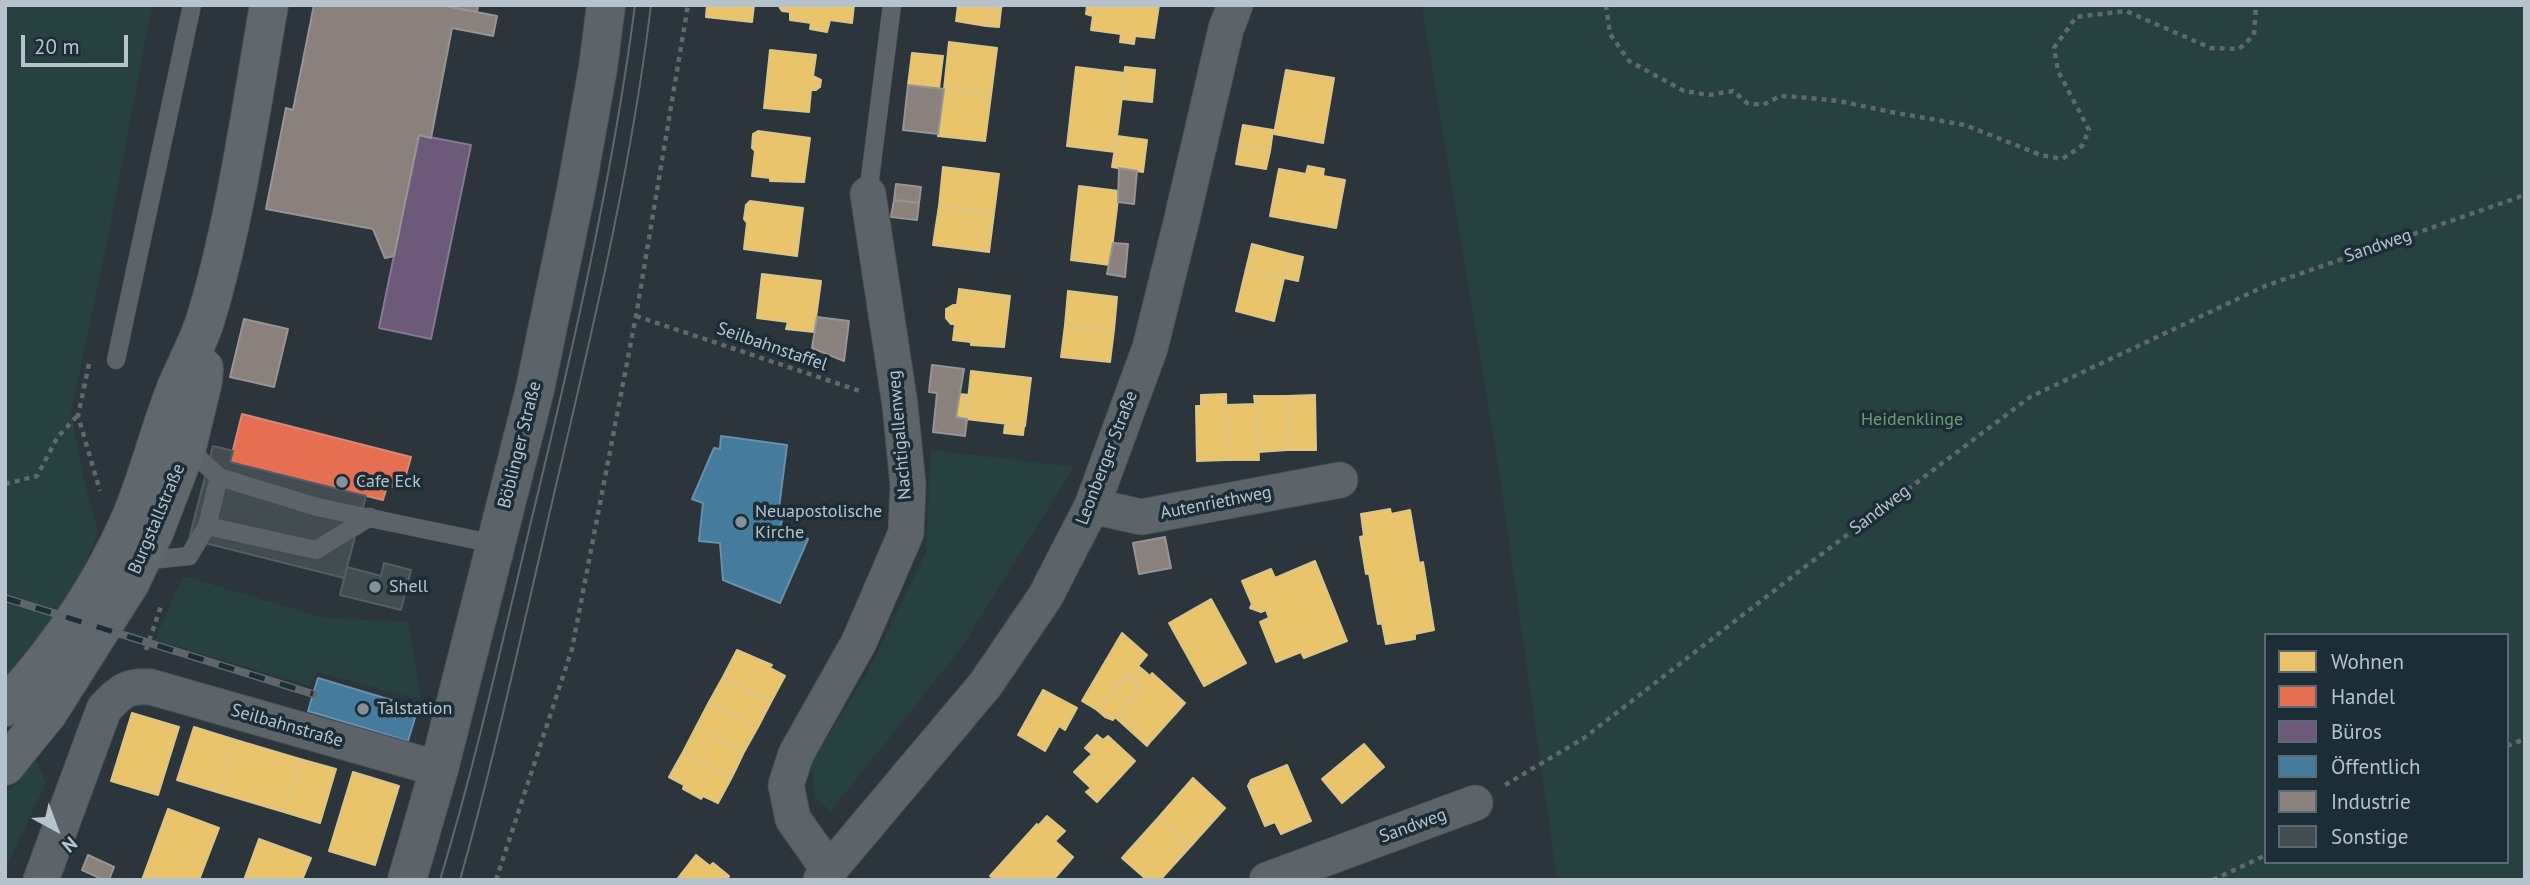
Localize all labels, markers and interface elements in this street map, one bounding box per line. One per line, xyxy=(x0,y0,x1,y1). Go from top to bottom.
scale bar xyxy=(24,21,131,65)
text: 20 m xyxy=(34,33,80,60)
street label: Sandweg xyxy=(2342,224,2414,268)
street label: Seilbahnstaffel xyxy=(714,318,830,376)
street label: Nachtigallenweg xyxy=(884,369,916,501)
street label: Böblinger Straße xyxy=(494,379,546,511)
street label: Leonberger Straße xyxy=(1071,388,1143,528)
park label: Heidenklinge xyxy=(1861,409,1963,431)
street label: Burgstallstraße xyxy=(124,461,190,577)
place label: Cafe Eck xyxy=(356,471,421,493)
marker: Cafe Eck xyxy=(334,474,350,490)
street label: Sandweg xyxy=(1846,480,1914,540)
street label: Autenriethweg xyxy=(1159,482,1273,524)
place label: Neuapostolische Kirche xyxy=(755,501,882,544)
marker: Neuapostolische Kirche xyxy=(733,514,749,530)
place label: Shell xyxy=(389,576,428,598)
marker: Shell xyxy=(367,579,383,595)
legend xyxy=(2264,633,2509,864)
text: Wohnen xyxy=(2331,648,2404,675)
text: Handel xyxy=(2331,683,2395,710)
place label: Talstation xyxy=(377,698,452,720)
street label: Seilbahnstraße xyxy=(228,700,346,752)
marker: Talstation xyxy=(355,701,371,717)
text: Büros xyxy=(2331,718,2382,745)
text: Öffentlich xyxy=(2331,753,2421,780)
text: Industrie xyxy=(2331,788,2411,815)
north arrow xyxy=(21,794,91,864)
street label: Sandweg xyxy=(1377,804,1449,848)
text: Sonstige xyxy=(2331,823,2408,850)
text: N xyxy=(57,832,82,858)

